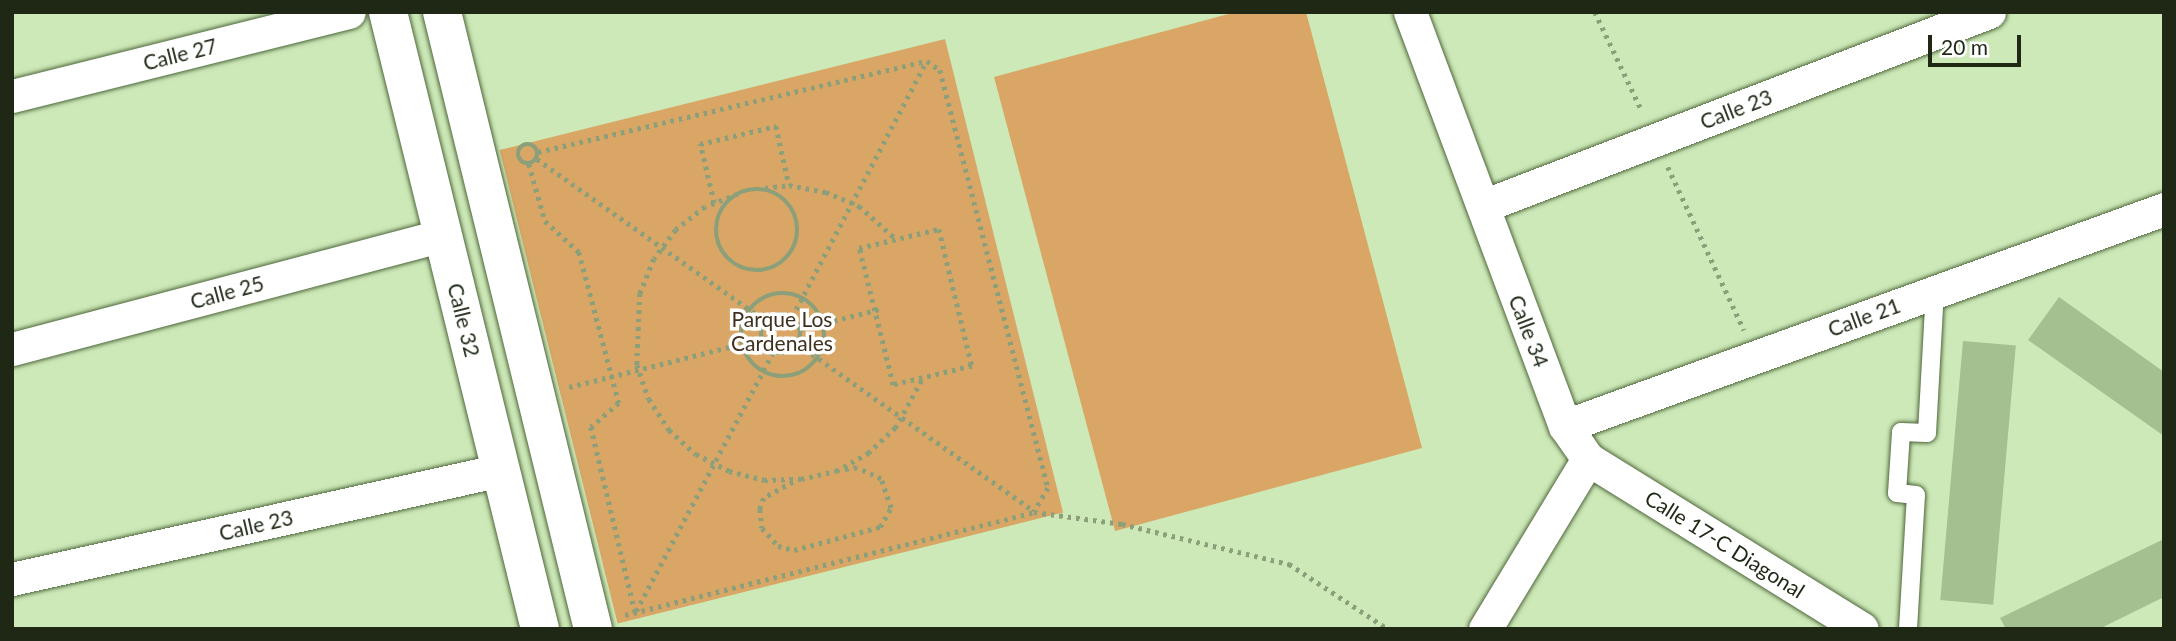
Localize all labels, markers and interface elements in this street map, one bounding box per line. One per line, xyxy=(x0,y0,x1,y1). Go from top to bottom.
scale bar xyxy=(1931,21,2024,65)
street label: Calle 27 xyxy=(140,33,220,75)
text: 20 m xyxy=(1941,34,1988,59)
street label: Calle 23 xyxy=(1696,84,1776,134)
street label: Calle 25 xyxy=(187,270,267,314)
street label: Calle 32 xyxy=(443,280,485,360)
street label: Calle 34 xyxy=(1504,291,1554,371)
street label: Calle 21 xyxy=(1824,292,1904,342)
park label: Parque Los Cardenales xyxy=(731,306,833,356)
street label: Calle 17-C Diagonal xyxy=(1641,485,1809,603)
street label: Calle 23 xyxy=(217,504,295,546)

